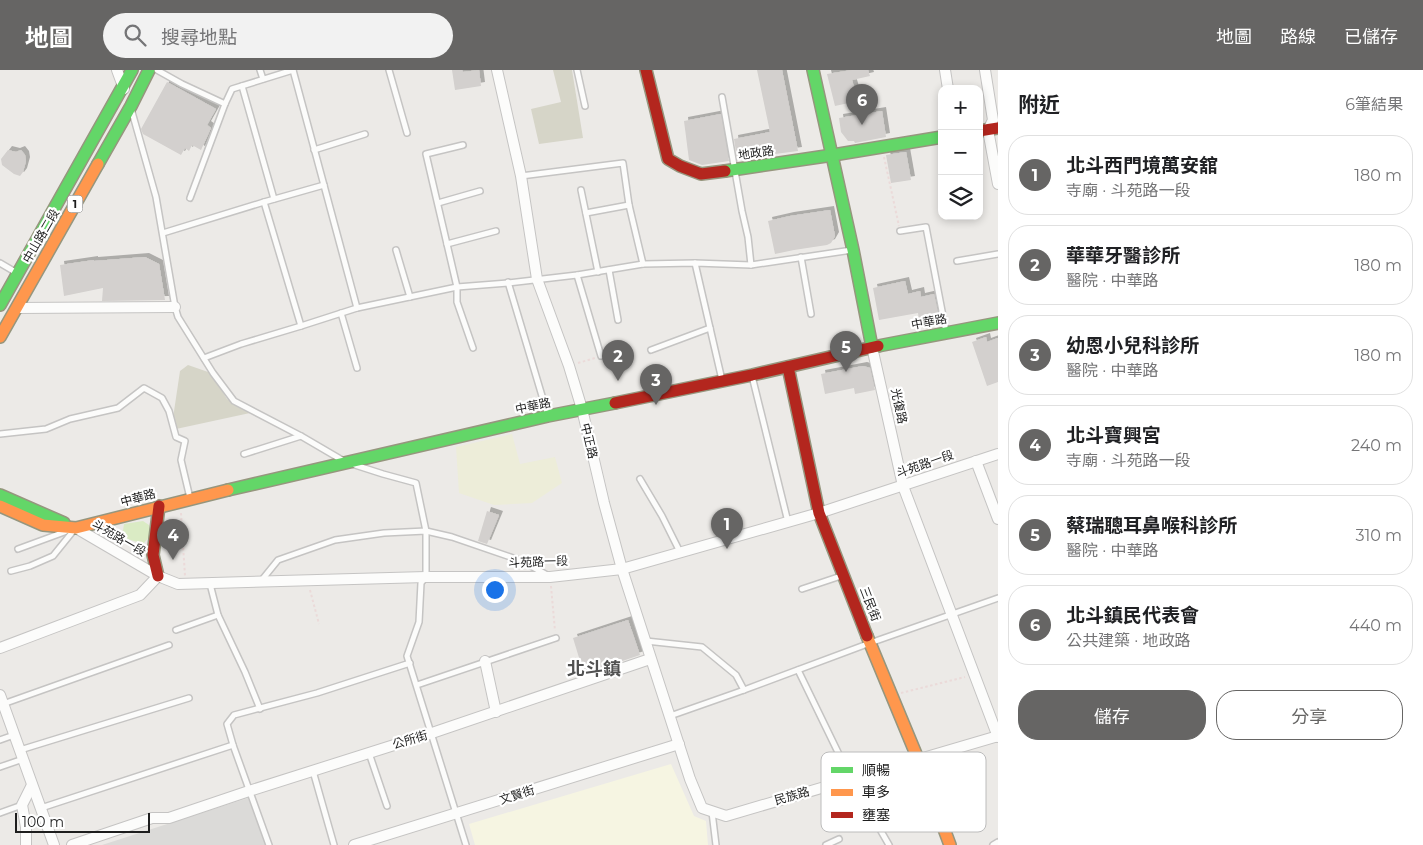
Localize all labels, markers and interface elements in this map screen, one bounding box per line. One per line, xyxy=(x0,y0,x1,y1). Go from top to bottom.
search box xyxy=(103,13,453,58)
icon: search xyxy=(121,21,149,49)
text: 地圖 xyxy=(25,23,73,52)
text: 搜尋地點 xyxy=(161,26,237,49)
text: 地圖 xyxy=(1216,26,1252,48)
text: 路線 xyxy=(1280,26,1316,48)
text: 已儲存 xyxy=(1344,26,1398,48)
pin: 6 xyxy=(846,84,878,125)
map controls xyxy=(938,85,983,220)
button: + xyxy=(938,85,983,130)
text: 附近 xyxy=(1018,92,1060,117)
text: 6筆結果 xyxy=(1345,95,1403,114)
button: − xyxy=(938,130,983,175)
street label: 地政路 xyxy=(737,143,775,162)
text: 北斗西門境萬安舘 xyxy=(1066,154,1218,177)
text: 1 xyxy=(1032,166,1038,185)
text: 180 m xyxy=(1354,166,1402,185)
button: layers xyxy=(938,175,983,220)
text: 寺廟 · 斗苑路一段 xyxy=(1066,181,1190,200)
road number: 1 xyxy=(68,196,82,212)
street label: 中山路二段 xyxy=(19,206,62,265)
text: 華華牙醫診所 xyxy=(1066,244,1180,267)
text: 2 xyxy=(1030,256,1040,275)
text: 180 m xyxy=(1354,256,1402,275)
text: 醫院 · 中華路 xyxy=(1066,271,1158,290)
street label: 中華路 xyxy=(910,311,948,332)
pin: 5 xyxy=(830,331,862,372)
text: 幼恩小兒科診所 xyxy=(1066,334,1199,357)
pin: 2 xyxy=(602,340,634,381)
text: 3 xyxy=(1030,346,1040,365)
text: 180 m xyxy=(1354,346,1402,365)
text: 醫院 · 中華路 xyxy=(1066,361,1158,380)
pin: 3 xyxy=(640,364,672,405)
street label: 光復路 xyxy=(888,387,911,425)
street label: 中華路 xyxy=(514,394,552,417)
street label: 中正路 xyxy=(578,422,601,460)
text: 北斗寶興宮 xyxy=(1066,424,1161,447)
text: 4 xyxy=(1029,436,1041,455)
text: 240 m xyxy=(1351,436,1402,455)
street label: 斗苑路一段 xyxy=(894,447,956,480)
text: 寺廟 · 斗苑路一段 xyxy=(1066,451,1190,470)
street label: 中華路 xyxy=(119,486,157,509)
pin: 1 xyxy=(711,508,743,549)
text: 蔡瑞聰耳鼻喉科診所 xyxy=(1066,514,1237,537)
street label: 斗苑路一段 xyxy=(90,516,149,559)
pin: 4 xyxy=(157,519,189,560)
text: 5 xyxy=(1030,526,1040,545)
text: 310 m xyxy=(1355,526,1402,545)
text: 醫院 · 中華路 xyxy=(1066,541,1158,560)
street label: 斗苑路一段 xyxy=(508,553,568,570)
your location xyxy=(482,577,508,603)
street label: 三民街 xyxy=(857,584,884,623)
text: 北斗鎮民代表會 xyxy=(1066,604,1199,627)
text: 6 xyxy=(1030,616,1040,635)
text: 440 m xyxy=(1349,616,1402,635)
text: 公共建築 · 地政路 xyxy=(1066,631,1190,650)
district label: 北斗鎮 xyxy=(567,658,621,680)
button: 儲存 xyxy=(1018,690,1206,740)
button: 分享 xyxy=(1216,690,1403,740)
street label: 公所街 xyxy=(390,727,429,752)
legend xyxy=(821,752,986,832)
text: 順暢 xyxy=(862,761,890,779)
street label: 文賢街 xyxy=(497,782,536,807)
street label: 民族路 xyxy=(772,783,811,808)
text: 車多 xyxy=(862,783,890,801)
text: 壅塞 xyxy=(862,806,890,824)
scale bar xyxy=(15,810,150,833)
text: 100 m xyxy=(22,813,64,831)

